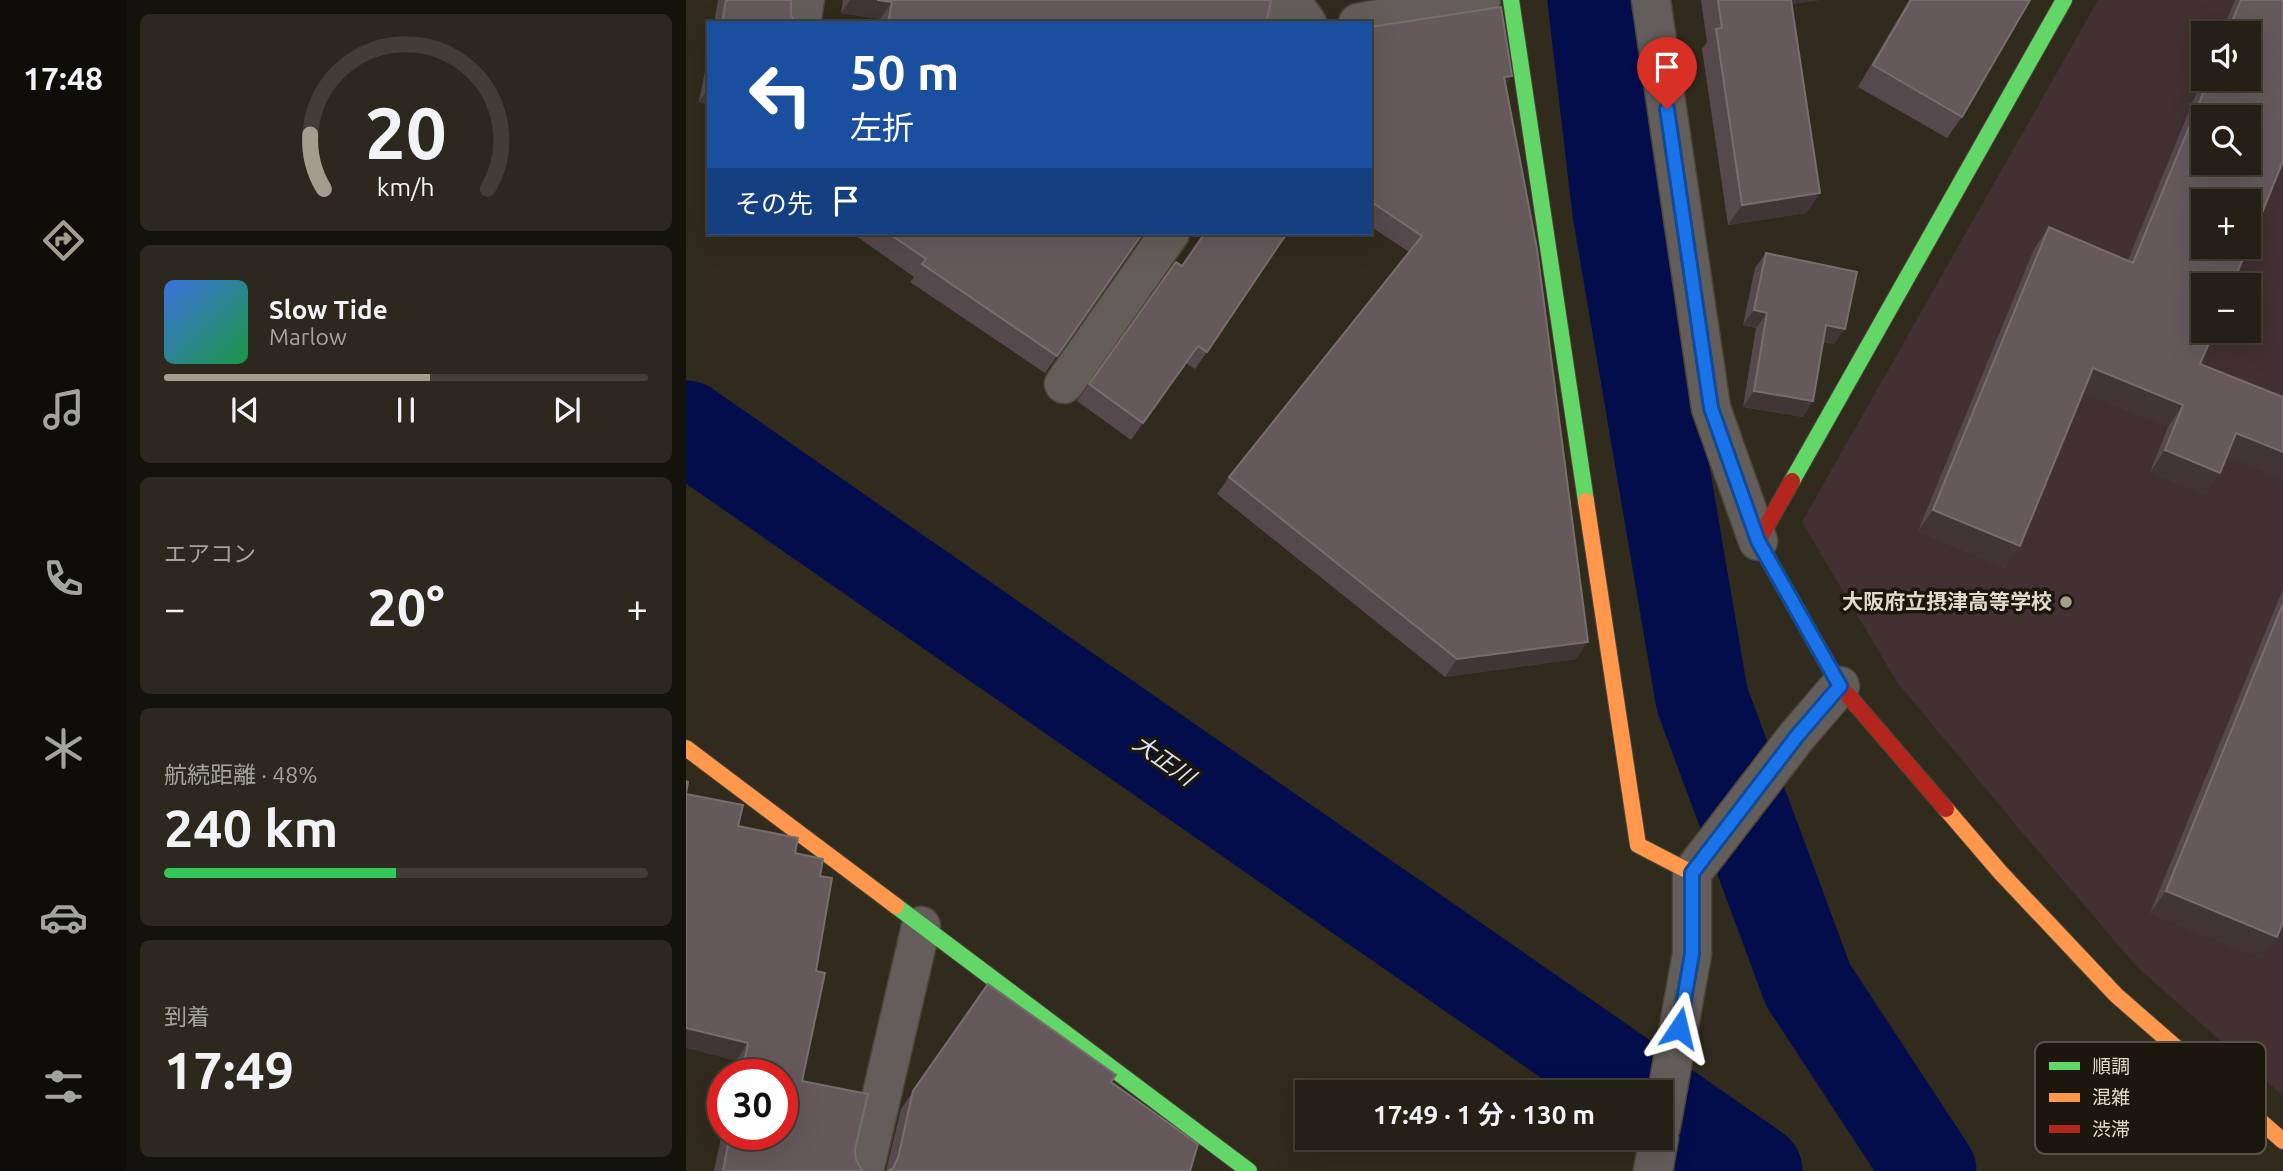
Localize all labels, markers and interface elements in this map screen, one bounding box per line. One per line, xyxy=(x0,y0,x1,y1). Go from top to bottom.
map controls xyxy=(2191,21,2261,343)
button: sound xyxy=(2191,21,2261,91)
pin xyxy=(1637,37,1697,109)
text: 50 m xyxy=(850,44,959,99)
icon: arrive xyxy=(1648,48,1686,86)
icon: left xyxy=(735,49,826,140)
text: 17:48 xyxy=(23,60,103,96)
text: 20 xyxy=(365,91,447,173)
button: search xyxy=(2191,105,2261,175)
text: 左折 xyxy=(850,109,914,145)
text: km/h xyxy=(377,173,435,201)
icon: arrive xyxy=(827,182,865,220)
text: その先 xyxy=(735,189,813,218)
button: + xyxy=(2191,189,2261,259)
icon: directions xyxy=(39,216,88,265)
button: − xyxy=(2191,273,2261,343)
text: Slow Tide xyxy=(269,295,388,324)
text: Marlow xyxy=(269,324,347,349)
icon: music xyxy=(39,385,88,434)
icon: previous xyxy=(226,391,264,429)
icon: pause xyxy=(387,391,425,429)
icon: next xyxy=(548,391,586,429)
text: エアコン xyxy=(164,541,256,566)
icon: phone xyxy=(39,554,88,603)
text: 20° xyxy=(367,578,445,636)
text: − xyxy=(164,587,185,629)
text: + xyxy=(627,587,648,629)
place label: 大阪府立摂津高等学校 xyxy=(1842,589,2052,613)
marker: 大阪府立摂津高等学校 xyxy=(2058,594,2074,610)
icon: climate xyxy=(39,724,88,773)
water label: 大正川 xyxy=(1129,730,1202,791)
text: 航続距離 · 48% xyxy=(164,762,317,787)
text: 240 km xyxy=(164,799,338,857)
icon: car xyxy=(39,893,88,942)
position arrow xyxy=(1642,991,1716,1065)
text: 到着 xyxy=(164,1004,210,1029)
text: 17:49 xyxy=(164,1041,294,1099)
legend xyxy=(2035,1042,2266,1154)
text: 順調 xyxy=(2092,1055,2130,1077)
speed limit sign: 30 xyxy=(707,1059,798,1150)
icon: filters xyxy=(39,1062,88,1111)
text: 混雑 xyxy=(2092,1086,2130,1108)
text: 17:49 · 1 分 · 130 m xyxy=(1373,1100,1595,1129)
text: 渋滞 xyxy=(2092,1118,2130,1140)

